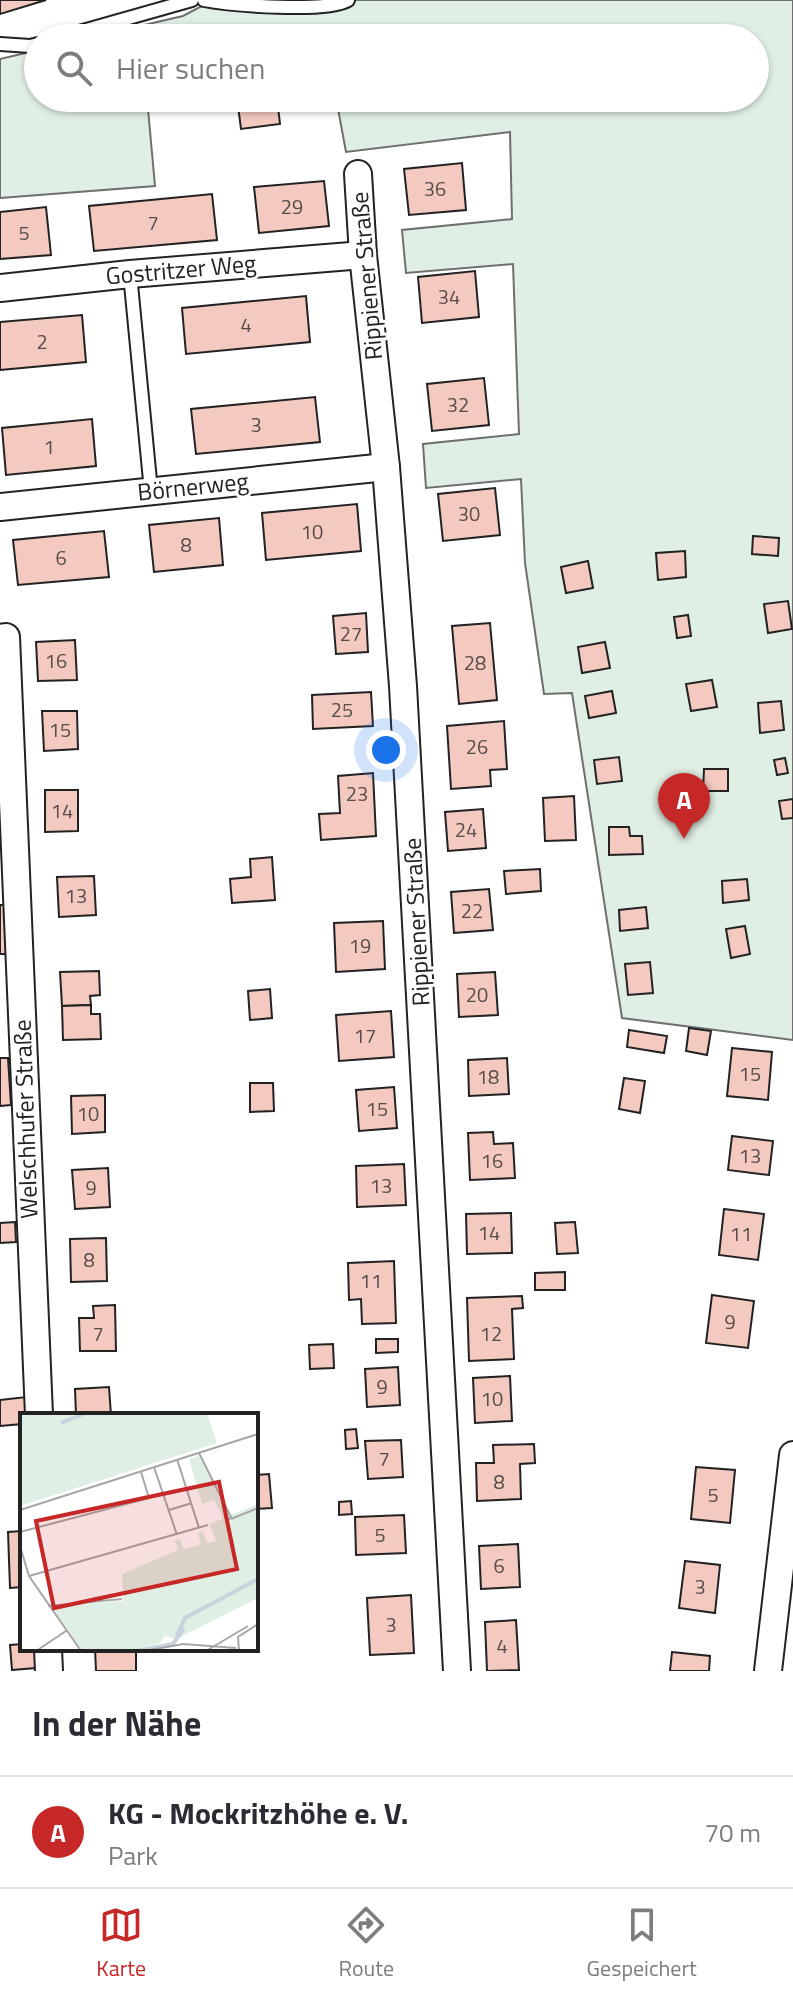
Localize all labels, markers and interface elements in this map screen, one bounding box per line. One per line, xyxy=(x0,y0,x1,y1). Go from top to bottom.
search box xyxy=(24,24,769,112)
text: Hier suchen xyxy=(116,45,265,91)
icon: search xyxy=(52,46,96,90)
house number: 36 xyxy=(424,173,446,204)
street label: Rippiener Straße xyxy=(341,190,391,362)
house number: 29 xyxy=(281,191,303,222)
house number: 7 xyxy=(147,207,159,238)
house number: 5 xyxy=(18,217,30,248)
street label: Gostritzer Weg xyxy=(104,244,258,294)
house number: 34 xyxy=(438,281,460,312)
house number: 4 xyxy=(240,309,252,340)
house number: 2 xyxy=(36,326,48,357)
house number: 32 xyxy=(447,389,469,420)
house number: 3 xyxy=(250,409,262,440)
house number: 1 xyxy=(43,431,55,462)
street label: Börnerweg xyxy=(135,462,250,510)
house number: 30 xyxy=(458,498,480,529)
house number: 10 xyxy=(301,516,323,547)
house number: 8 xyxy=(180,529,192,560)
house number: 6 xyxy=(55,542,67,573)
house number: 27 xyxy=(340,618,362,649)
house number: 16 xyxy=(45,645,67,676)
house number: 28 xyxy=(464,647,486,678)
house number: 25 xyxy=(331,694,353,725)
house number: 15 xyxy=(49,714,71,745)
your location xyxy=(366,730,406,770)
house number: 26 xyxy=(466,731,488,762)
pin: A xyxy=(658,773,710,839)
house number: 23 xyxy=(346,778,368,809)
house number: 14 xyxy=(51,795,73,826)
house number: 24 xyxy=(455,814,477,845)
street label: Rippiener Straße xyxy=(394,837,438,1007)
house number: 13 xyxy=(65,880,87,911)
house number: 22 xyxy=(461,895,483,926)
house number: 19 xyxy=(349,930,371,961)
house number: 20 xyxy=(466,979,488,1010)
street label: Welschhufer Straße xyxy=(4,1019,46,1219)
house number: 17 xyxy=(354,1020,376,1051)
house number: 15 xyxy=(739,1058,761,1089)
house number: 18 xyxy=(477,1061,499,1092)
house number: 15 xyxy=(366,1093,388,1124)
house number: 10 xyxy=(77,1098,99,1129)
house number: 13 xyxy=(739,1140,761,1171)
house number: 16 xyxy=(481,1145,503,1176)
house number: 13 xyxy=(370,1170,392,1201)
house number: 9 xyxy=(85,1172,97,1203)
house number: 14 xyxy=(478,1217,500,1248)
house number: 11 xyxy=(730,1218,752,1249)
house number: 8 xyxy=(83,1244,95,1275)
house number: 11 xyxy=(360,1265,382,1296)
house number: 9 xyxy=(724,1306,736,1337)
house number: 7 xyxy=(92,1318,104,1349)
house number: 12 xyxy=(480,1318,502,1349)
house number: 9 xyxy=(376,1371,388,1402)
house number: 10 xyxy=(481,1383,503,1414)
inset map xyxy=(20,1413,258,1651)
house number: 7 xyxy=(378,1443,390,1474)
house number: 8 xyxy=(493,1466,505,1497)
house number: 5 xyxy=(707,1479,719,1510)
house number: 5 xyxy=(374,1519,386,1550)
house number: 6 xyxy=(493,1550,505,1581)
house number: 3 xyxy=(694,1571,706,1602)
house number: 3 xyxy=(385,1609,397,1640)
house number: 4 xyxy=(496,1630,508,1661)
text: In der Nähe xyxy=(32,1697,201,1749)
text: KG - Mockritzhöhe e. V. xyxy=(108,1790,408,1836)
text: A xyxy=(50,1813,66,1852)
text: 70 m xyxy=(704,1813,761,1852)
text: Park xyxy=(108,1836,158,1875)
tab: Karte xyxy=(96,1903,146,1985)
tab: Route xyxy=(339,1903,394,1985)
tab: Gespeichert xyxy=(587,1903,697,1985)

